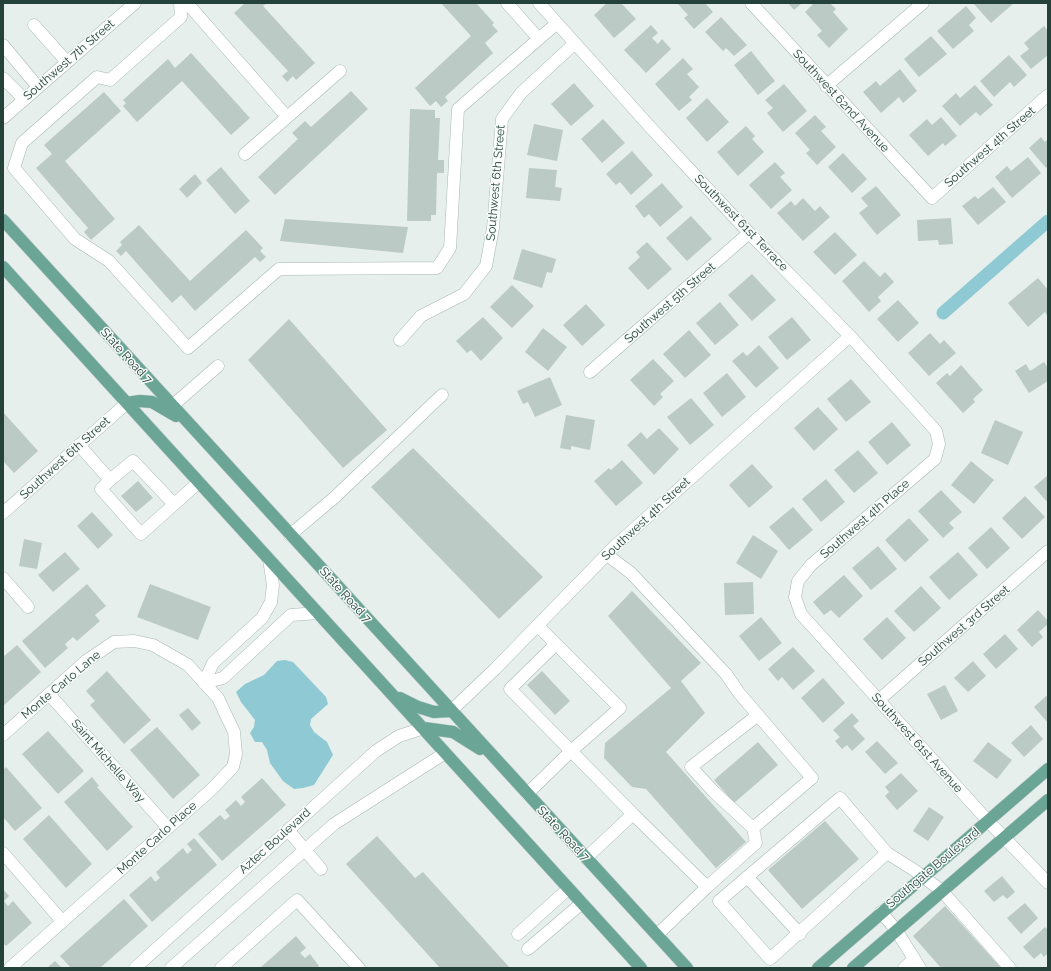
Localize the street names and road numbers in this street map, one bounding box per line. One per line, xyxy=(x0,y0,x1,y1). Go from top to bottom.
street label: Southwest 7th Street xyxy=(21,17,117,103)
street label: Southwest 62nd Avenue xyxy=(790,47,892,155)
street label: Southwest 4th Street xyxy=(942,104,1038,190)
street label: Southwest 6th Street xyxy=(484,124,508,242)
street label: Southwest 61st Terrace xyxy=(691,172,791,274)
street label: Southwest 5th Street xyxy=(622,260,718,346)
street label: State Road 7 xyxy=(97,325,155,387)
street label: Southwest 6th Street xyxy=(17,414,113,502)
street label: Southwest 4th Street xyxy=(599,474,693,564)
street label: Southwest 4th Place xyxy=(818,476,912,562)
street label: State Road 7 xyxy=(316,564,374,626)
street label: Southwest 3rd Street xyxy=(915,582,1013,670)
street label: Monte Carlo Lane xyxy=(19,648,103,722)
street label: Southwest 61st Avenue xyxy=(868,690,966,796)
street label: Saint Michelle Way xyxy=(68,716,148,806)
street label: Monte Carlo Place xyxy=(114,799,200,877)
street label: State Road 7 xyxy=(534,804,592,864)
street label: Aztec Boulevard xyxy=(236,805,314,877)
street label: Southgate Boulevard xyxy=(883,825,983,911)

